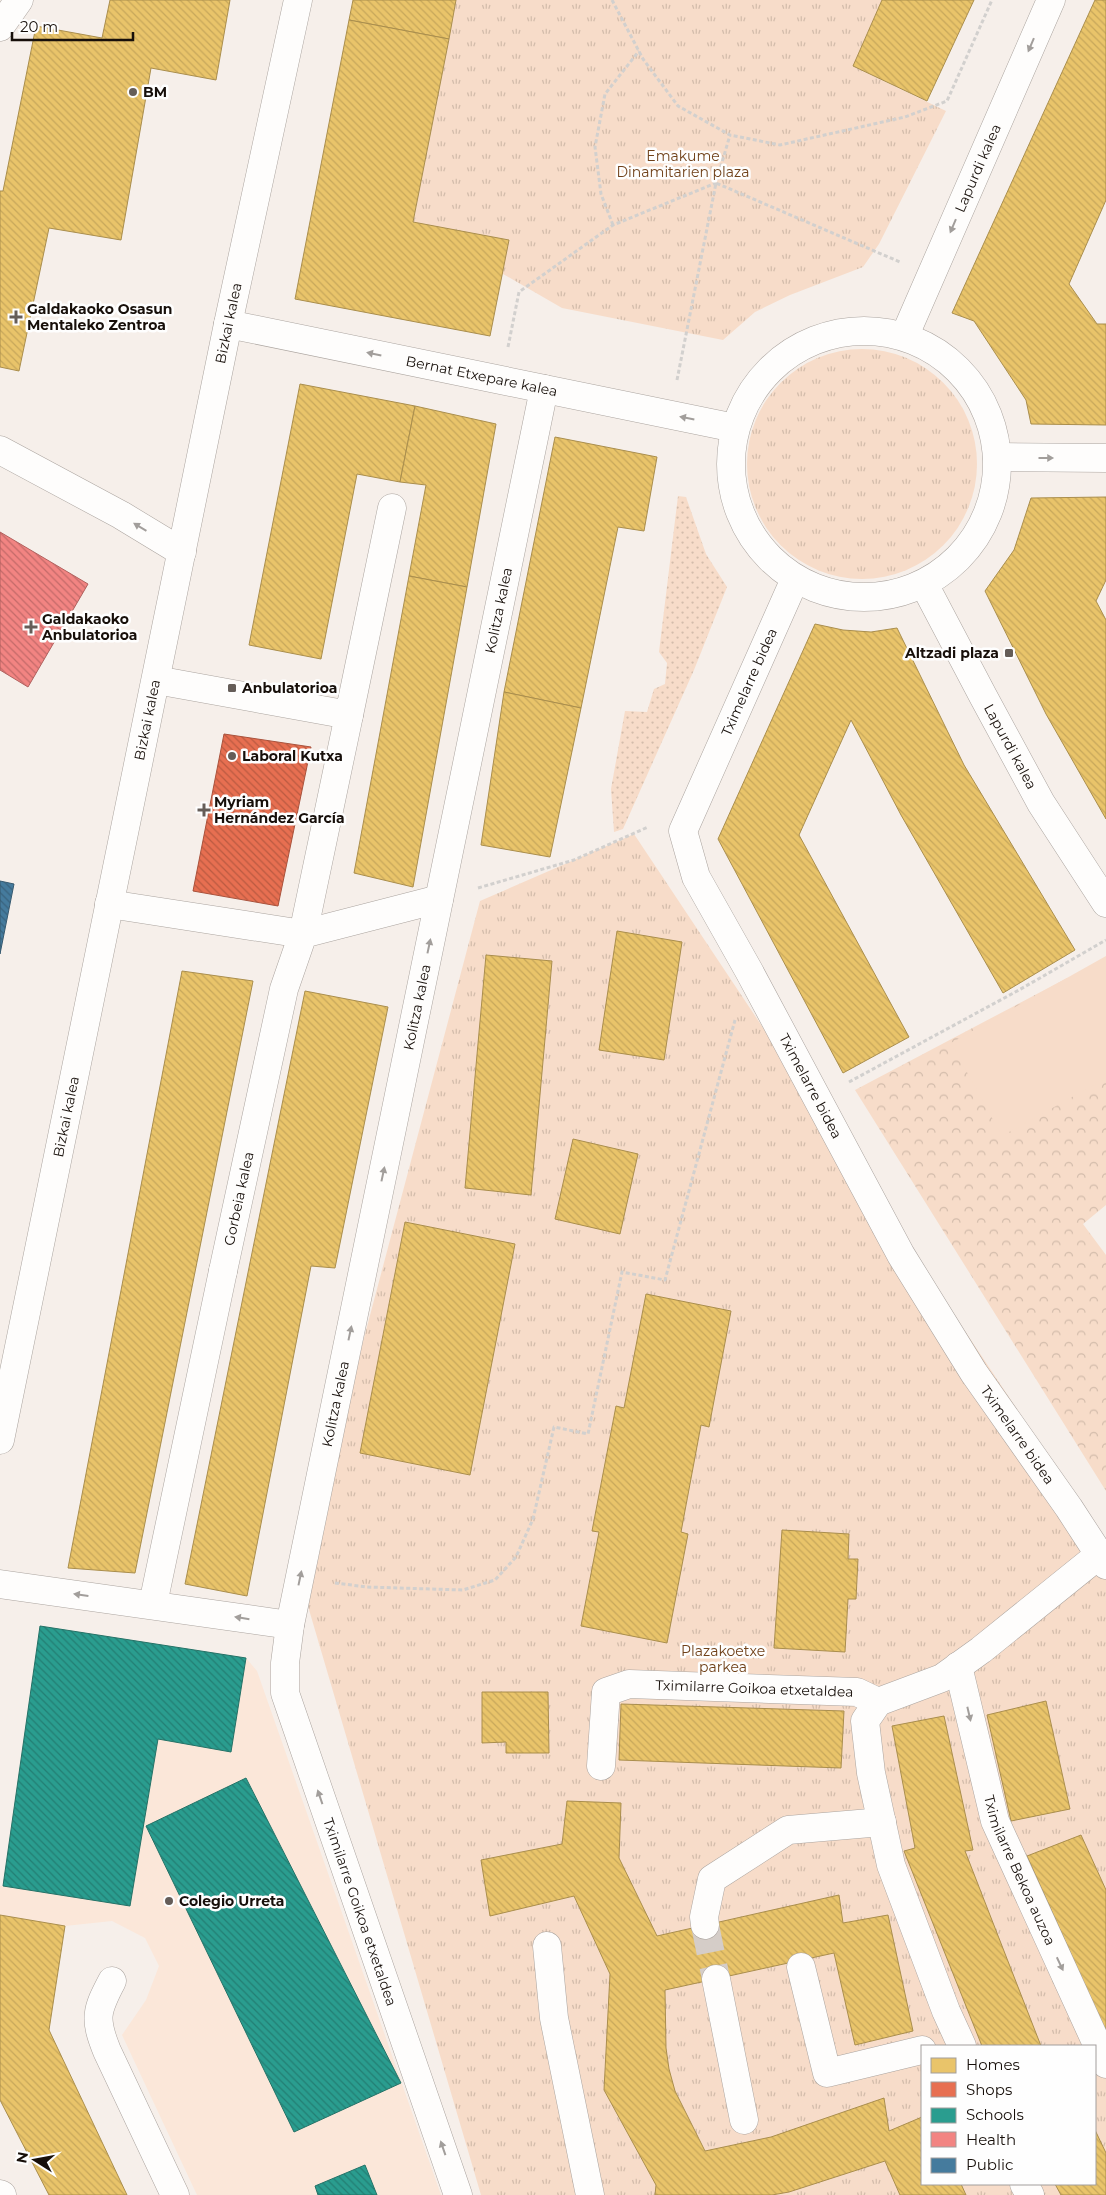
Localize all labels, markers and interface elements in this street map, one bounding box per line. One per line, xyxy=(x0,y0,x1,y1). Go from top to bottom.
scale bar xyxy=(12,10,134,42)
text: 20 m xyxy=(20,17,58,36)
one-way arrow xyxy=(1027,38,1035,52)
place label: BM xyxy=(143,83,167,101)
marker: BM xyxy=(127,86,139,98)
street label: Lapurdi kalea xyxy=(951,121,1005,215)
park label: Emakume Dinamitarien plaza xyxy=(616,147,750,181)
one-way arrow xyxy=(948,219,956,233)
street label: Bizkai kalea xyxy=(211,281,246,365)
place label: Galdakaoko Osasun Mentaleko Zentroa xyxy=(27,300,172,334)
marker: Galdakaoko Osasun Mentaleko Zentroa xyxy=(9,310,23,324)
one-way arrow xyxy=(365,349,381,357)
street label: Bernat Etxepare kalea xyxy=(404,352,559,400)
one-way arrow xyxy=(679,414,695,422)
one-way arrow xyxy=(1038,454,1054,462)
one-way arrow xyxy=(134,522,147,531)
street label: Kolitza kalea xyxy=(481,566,516,655)
place label: Galdakaoko Anbulatorioa xyxy=(41,610,137,644)
marker: Galdakaoko Anbulatorioa xyxy=(24,620,38,634)
street label: Tximelarre bidea xyxy=(717,625,781,739)
place label: Altzadi plaza xyxy=(904,644,999,662)
marker: Altzadi plaza xyxy=(1003,647,1015,659)
street label: Bizkai kalea xyxy=(130,678,164,762)
place label: Anbulatorioa xyxy=(241,679,337,697)
marker: Anbulatorioa xyxy=(226,682,238,694)
street label: Lapurdi kalea xyxy=(980,701,1041,792)
place label: Laboral Kutxa xyxy=(242,747,343,765)
marker: Laboral Kutxa xyxy=(226,750,238,762)
place label: Myriam Hernández García xyxy=(214,793,345,827)
marker: Myriam Hernández García xyxy=(198,804,210,816)
one-way arrow xyxy=(426,937,434,953)
street label: Kolitza kalea xyxy=(399,963,435,1052)
street label: Tximelarre bidea xyxy=(775,1030,846,1142)
street label: Bizkai kalea xyxy=(49,1075,83,1159)
street label: Gorbeia kalea xyxy=(220,1150,258,1247)
one-way arrow xyxy=(379,1166,387,1181)
one-way arrow xyxy=(347,1324,355,1340)
street label: Kolitza kalea xyxy=(318,1359,353,1449)
street label: Tximelarre bidea xyxy=(977,1382,1058,1488)
one-way arrow xyxy=(296,1570,304,1585)
one-way arrow xyxy=(73,1590,89,1598)
one-way arrow xyxy=(234,1614,250,1622)
park label: Plazakoetxe parkea xyxy=(681,1642,765,1676)
street label: Tximilarre Goikoa etxetaldea xyxy=(655,1676,854,1701)
one-way arrow xyxy=(965,1706,973,1721)
one-way arrow xyxy=(316,1789,324,1804)
street label: Tximilarre Bekoa auzoa xyxy=(980,1793,1060,1948)
street label: Tximilarre Goikoa etxetaldea xyxy=(319,1816,401,2008)
place label: Colegio Urreta xyxy=(179,1892,284,1910)
marker: Colegio Urreta xyxy=(163,1895,175,1907)
one-way arrow xyxy=(1056,1957,1064,1971)
legend xyxy=(921,2045,1096,2185)
text: Homes xyxy=(966,2055,1020,2074)
text: Shops xyxy=(966,2080,1012,2099)
text: Schools xyxy=(966,2105,1024,2124)
text: Health xyxy=(966,2130,1016,2149)
north arrow xyxy=(10,2135,60,2185)
one-way arrow xyxy=(439,2141,446,2156)
text: N xyxy=(12,2150,32,2165)
text: Public xyxy=(966,2155,1014,2174)

